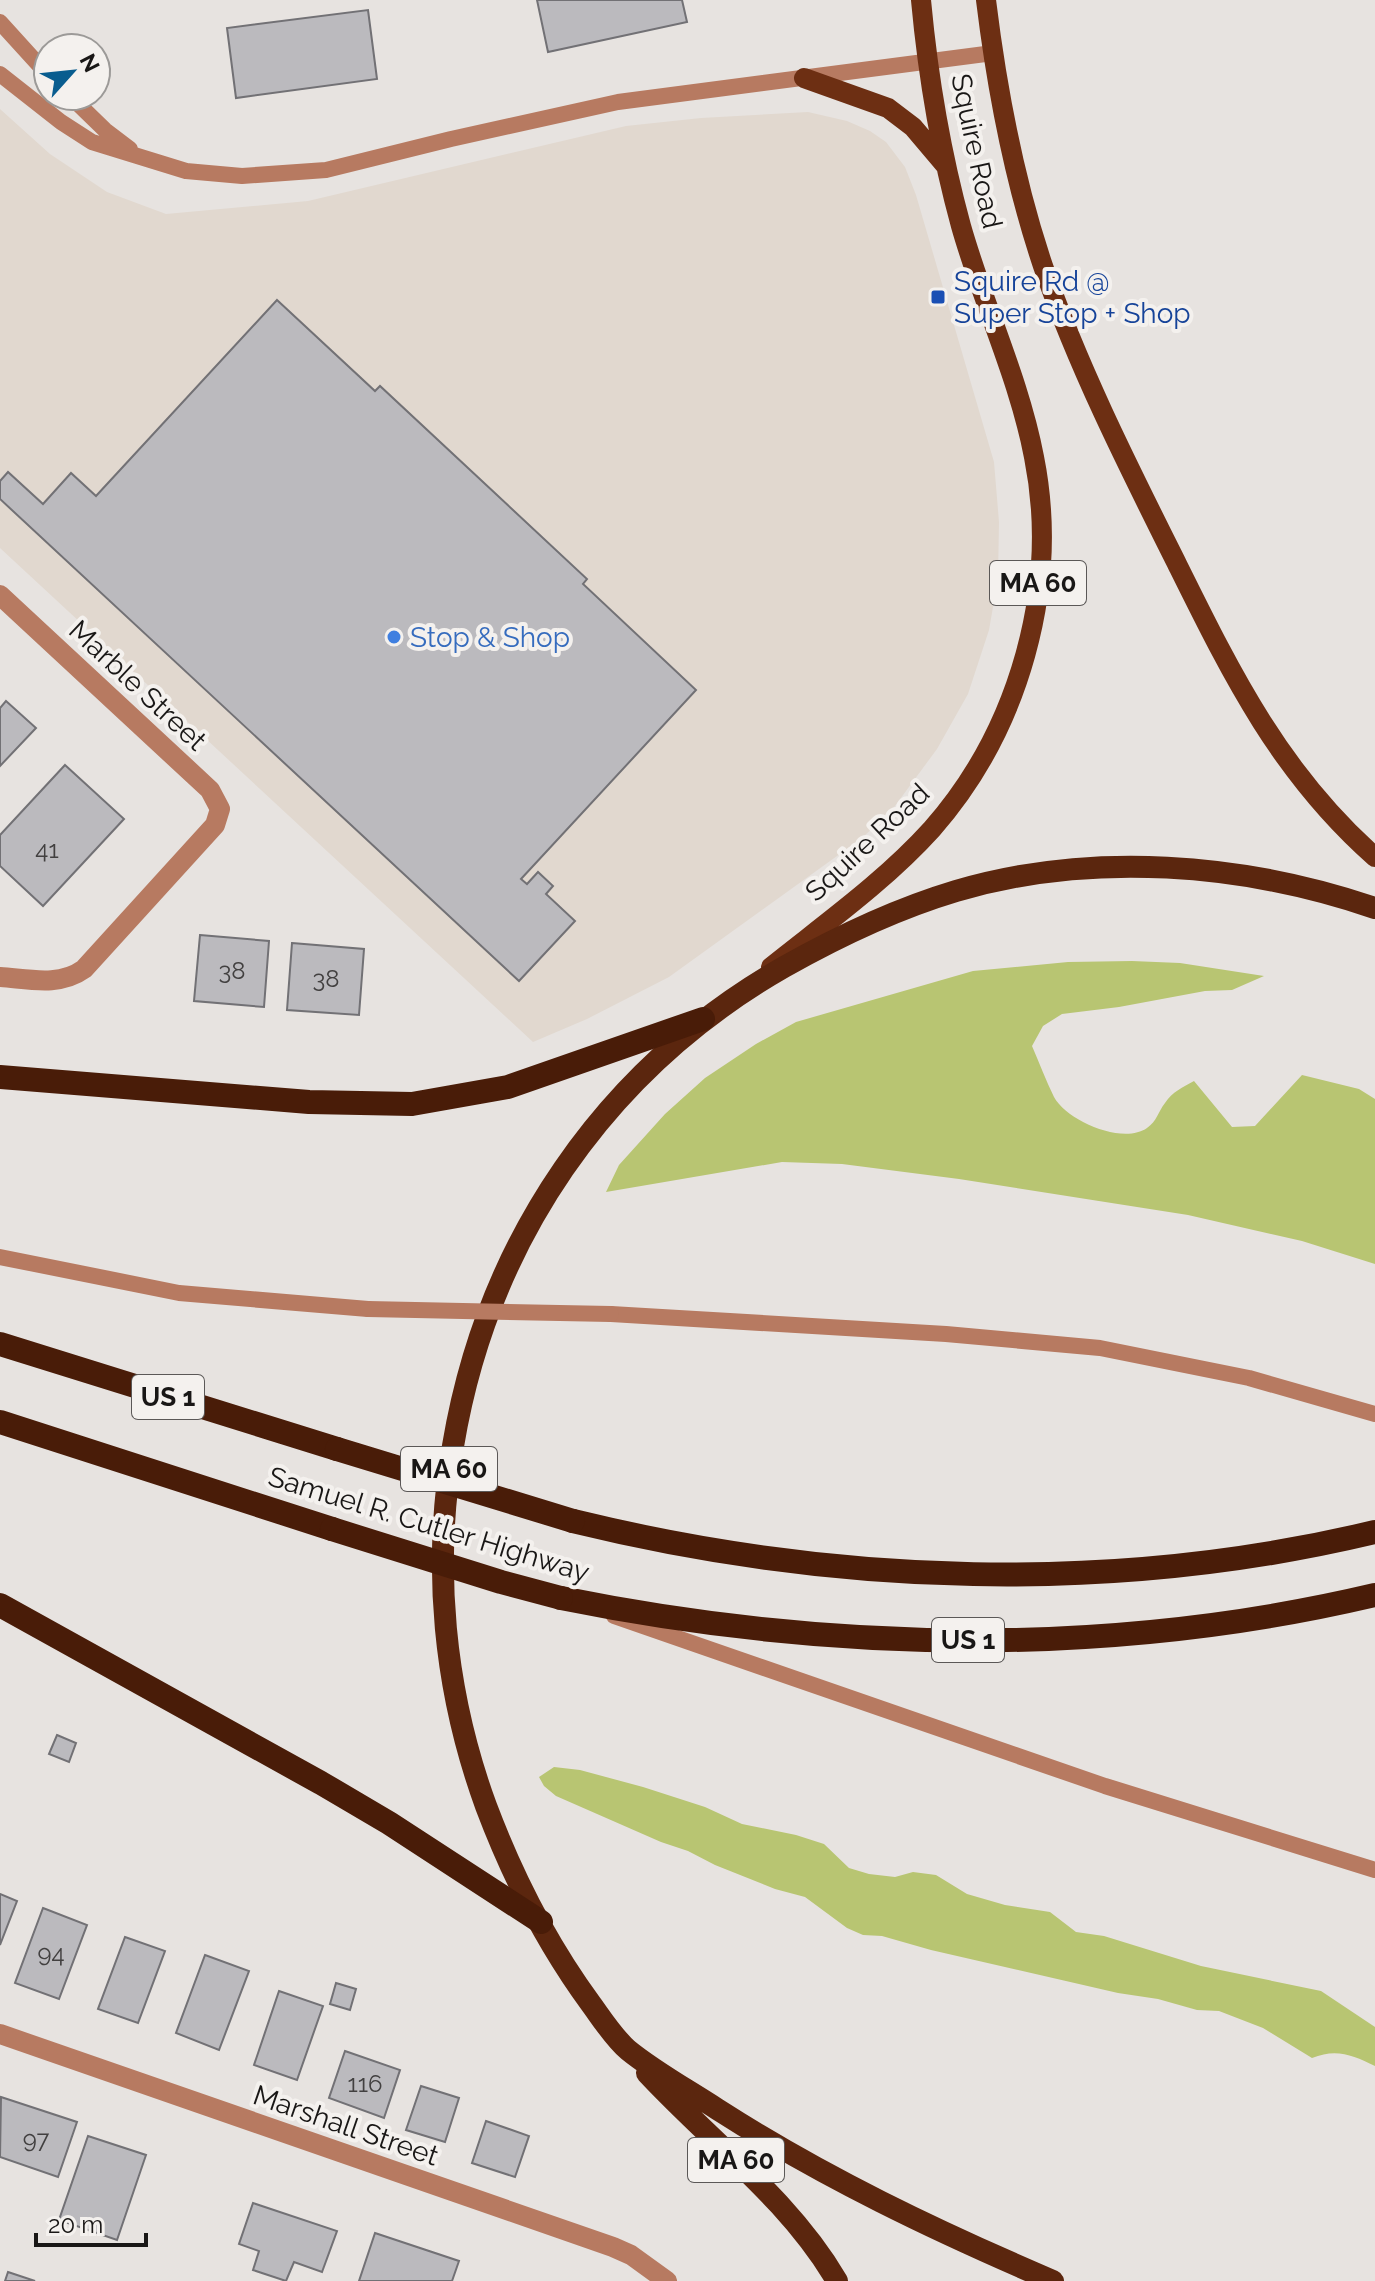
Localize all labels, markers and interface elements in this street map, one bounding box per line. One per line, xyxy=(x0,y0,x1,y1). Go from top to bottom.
north arrow xyxy=(32,32,112,112)
text: N xyxy=(74,50,105,76)
street label: Squire Road xyxy=(944,71,1009,231)
place label: Squire Rd @ Super Stop + Shop xyxy=(954,265,1191,330)
marker: Squire Rd @ Super Stop + Shop xyxy=(929,288,947,306)
road number: MA 60 xyxy=(990,561,1086,605)
street label: Marble Street xyxy=(62,613,214,758)
place label: Stop & Shop xyxy=(410,621,570,654)
marker: Stop & Shop xyxy=(385,628,403,646)
street label: Squire Road xyxy=(799,777,936,908)
house number: 41 xyxy=(35,835,59,864)
house number: 38 xyxy=(218,956,246,985)
house number: 38 xyxy=(312,964,340,993)
road number: US 1 xyxy=(132,1375,204,1419)
road number: MA 60 xyxy=(401,1447,497,1491)
street label: Samuel R. Cutler Highway xyxy=(264,1460,593,1589)
road number: US 1 xyxy=(932,1618,1004,1662)
house number: 94 xyxy=(37,1939,65,1968)
house number: 116 xyxy=(347,2069,383,2098)
street label: Marshall Street xyxy=(249,2078,443,2173)
house number: 97 xyxy=(23,2125,50,2154)
road number: MA 60 xyxy=(688,2138,784,2182)
scale bar xyxy=(36,2197,146,2247)
text: 20 m xyxy=(48,2210,103,2239)

